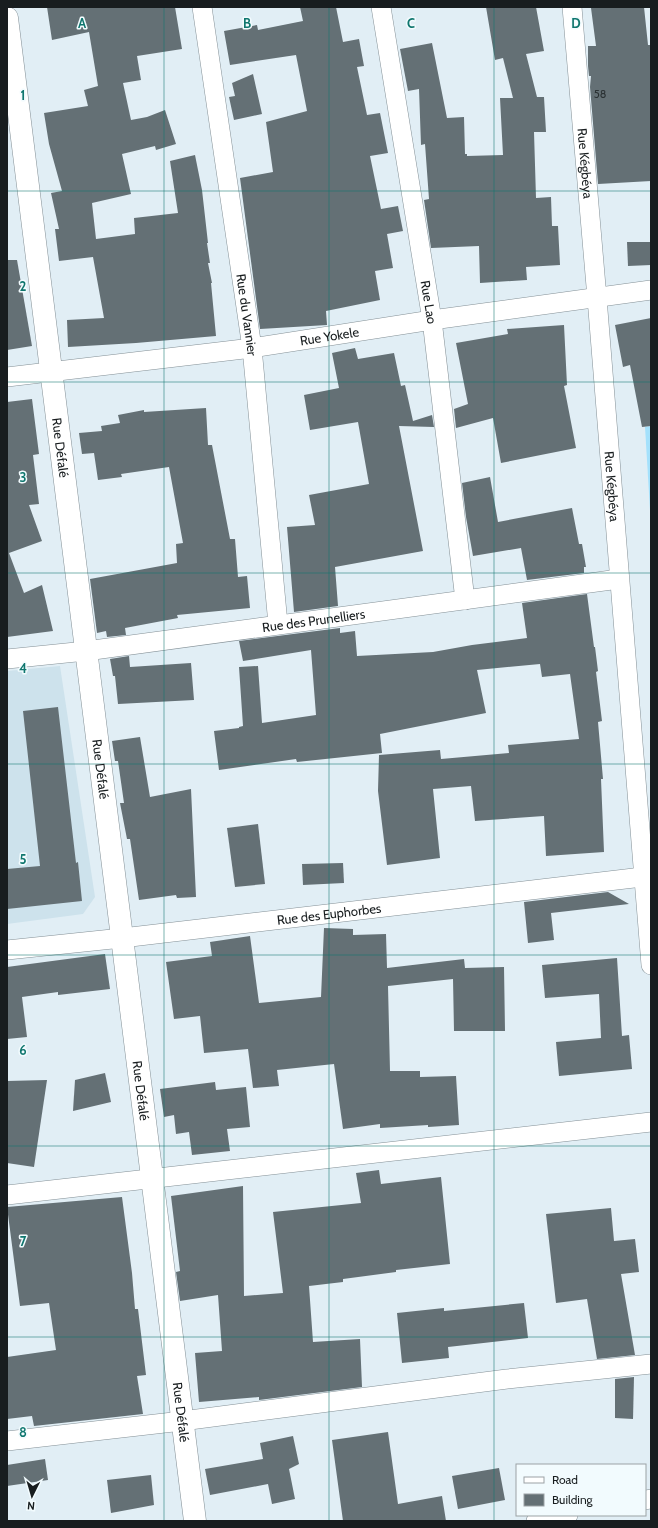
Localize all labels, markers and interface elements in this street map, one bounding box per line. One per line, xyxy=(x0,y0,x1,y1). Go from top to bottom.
text: A xyxy=(78,15,87,31)
text: B xyxy=(243,15,251,31)
text: C xyxy=(407,15,415,31)
text: D xyxy=(571,15,581,31)
text: 1 xyxy=(21,87,25,103)
house number: 58 xyxy=(594,87,606,101)
street label: Rue Kégbéya xyxy=(574,128,596,200)
street label: Rue du Vannier xyxy=(233,273,261,357)
text: 2 xyxy=(20,278,27,294)
street label: Rue Lao xyxy=(418,279,440,325)
street label: Rue Yokele xyxy=(299,323,360,348)
street label: Rue Défalé xyxy=(49,417,72,479)
street label: Rue Kégbéya xyxy=(601,450,623,523)
text: 3 xyxy=(19,469,27,485)
street label: Rue des Prunelliers xyxy=(261,605,367,635)
text: 4 xyxy=(19,660,27,676)
street label: Rue Défalé xyxy=(89,738,113,800)
text: 5 xyxy=(20,851,27,867)
street label: Rue des Euphorbes xyxy=(276,900,383,928)
text: 6 xyxy=(19,1042,27,1058)
street label: Rue Défalé xyxy=(129,1060,153,1122)
text: 7 xyxy=(20,1233,27,1249)
street label: Rue Défalé xyxy=(170,1381,193,1443)
text: 8 xyxy=(19,1424,27,1440)
legend xyxy=(516,1464,646,1516)
text: Road xyxy=(552,1472,578,1487)
north arrow xyxy=(12,1476,52,1516)
text: Building xyxy=(552,1492,594,1507)
text: N xyxy=(27,1499,36,1513)

